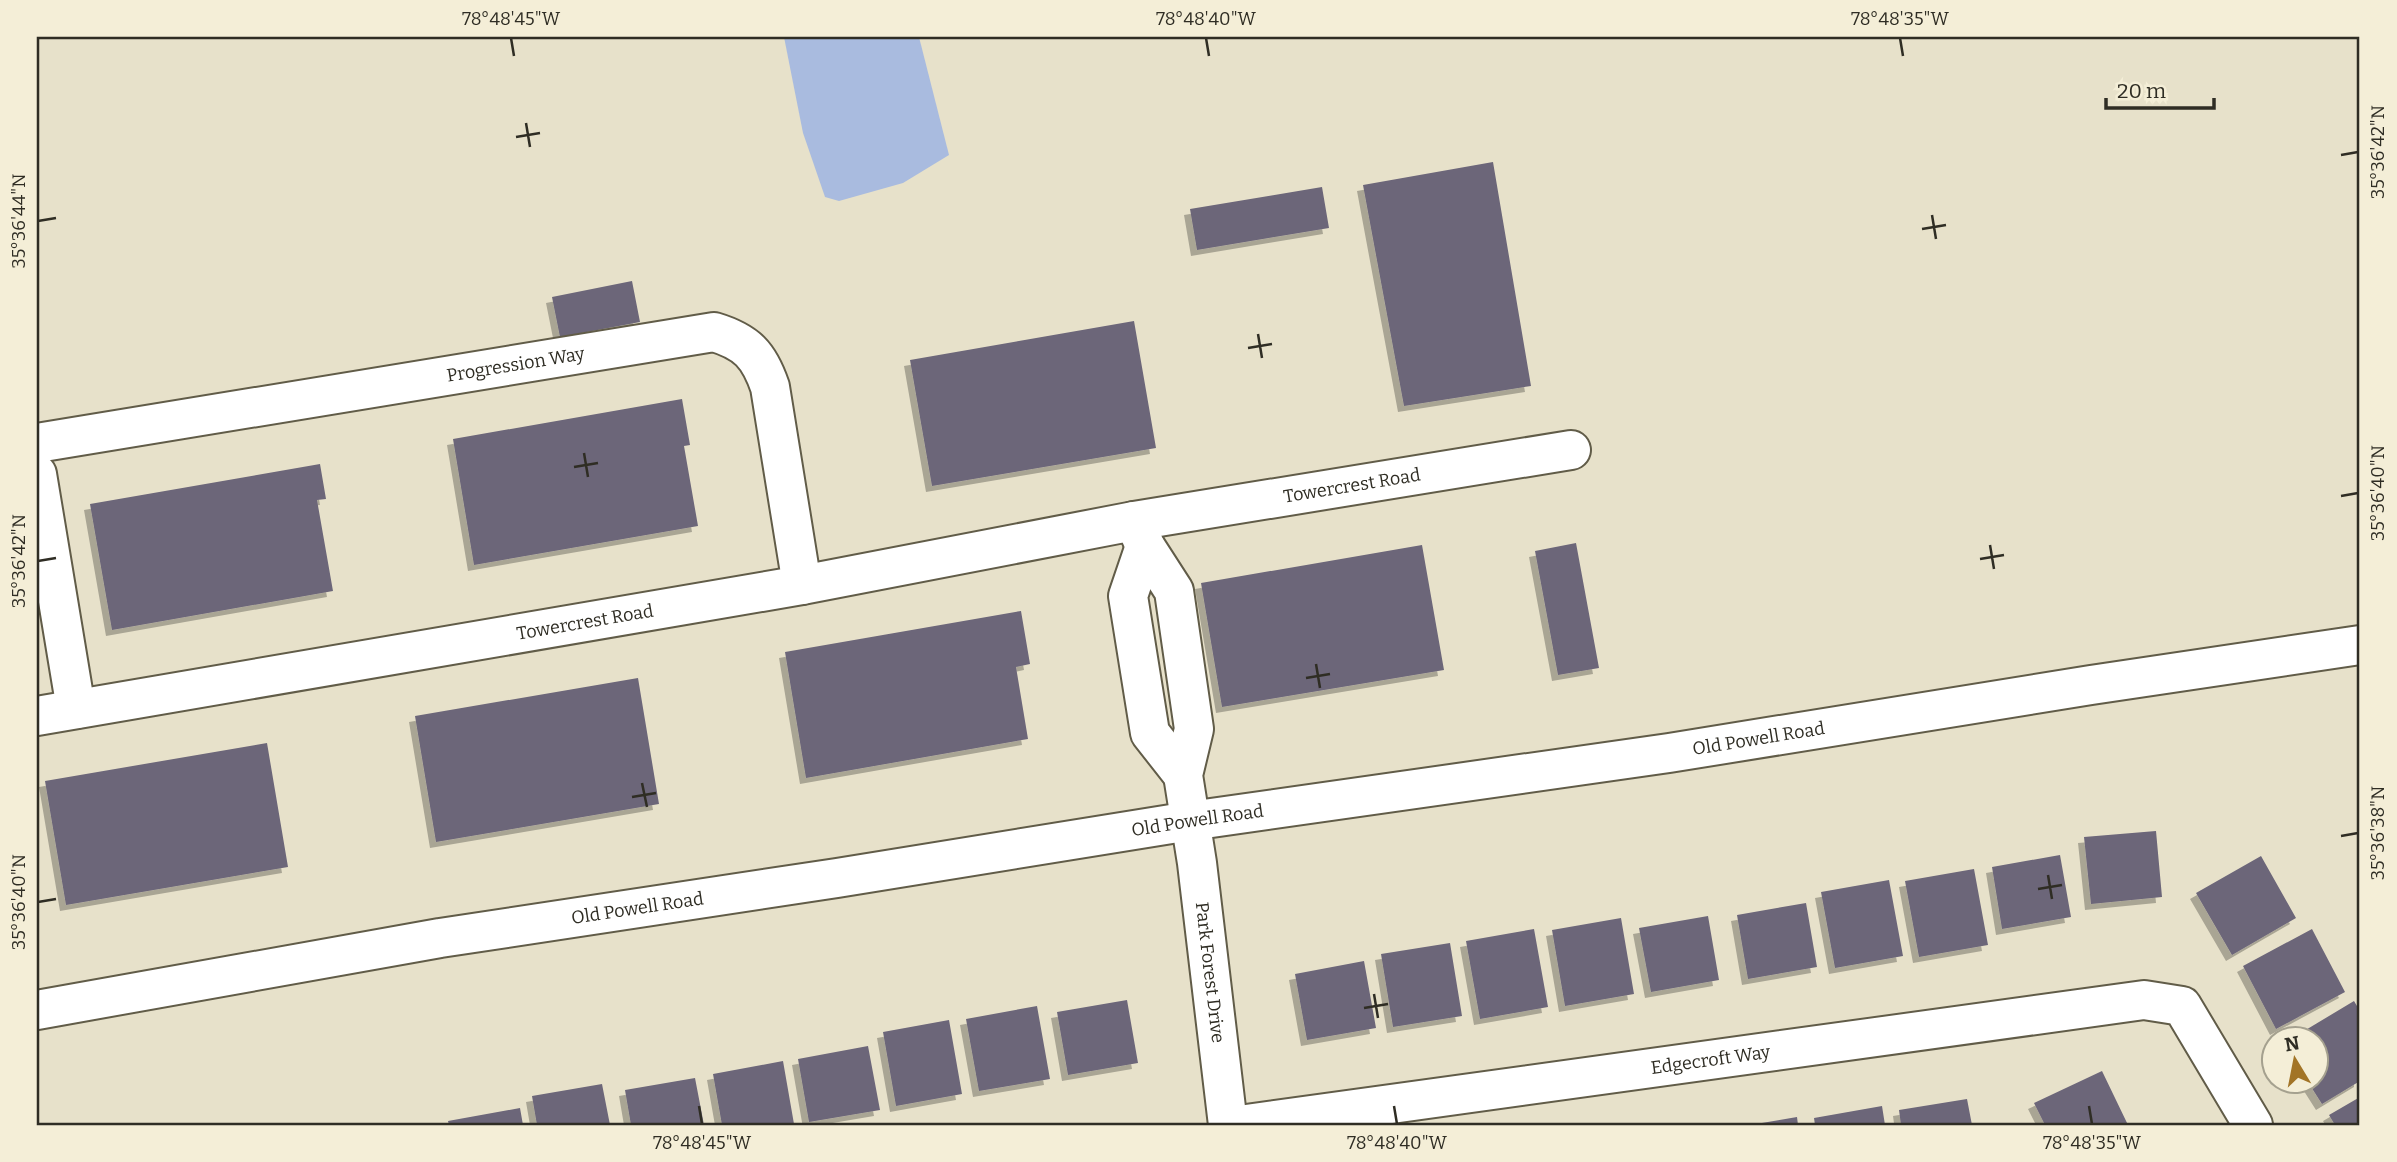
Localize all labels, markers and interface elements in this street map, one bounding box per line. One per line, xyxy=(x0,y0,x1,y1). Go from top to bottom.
text: 78°48'45"W xyxy=(462,8,561,30)
text: 78°48'40"W xyxy=(1156,8,1257,30)
text: 78°48'35"W xyxy=(1851,8,1950,30)
scale bar xyxy=(2106,66,2215,110)
text: 20 m xyxy=(2117,78,2166,104)
text: 35°36'42"N xyxy=(2367,105,2389,199)
text: 35°36'44"N xyxy=(8,174,30,268)
street label: Progression Way xyxy=(445,342,587,387)
text: 35°36'40"N xyxy=(2367,445,2389,541)
street label: Towercrest Road xyxy=(1282,464,1422,508)
text: 35°36'42"N xyxy=(8,514,30,608)
street label: Towercrest Road xyxy=(515,600,656,645)
street label: Old Powell Road xyxy=(1691,717,1827,760)
text: 35°36'38"N xyxy=(2367,786,2389,880)
street label: Old Powell Road xyxy=(1130,800,1265,841)
text: 35°36'40"N xyxy=(8,854,30,950)
street label: Old Powell Road xyxy=(570,887,705,929)
street label: Park Forest Drive xyxy=(1191,901,1229,1044)
north arrow xyxy=(2260,1026,2330,1096)
text: N xyxy=(2283,1031,2302,1056)
street label: Edgecroft Way xyxy=(1649,1041,1772,1079)
text: 78°48'45"W xyxy=(653,1132,752,1154)
text: 78°48'40"W xyxy=(1347,1132,1448,1154)
text: 78°48'35"W xyxy=(2043,1132,2142,1154)

